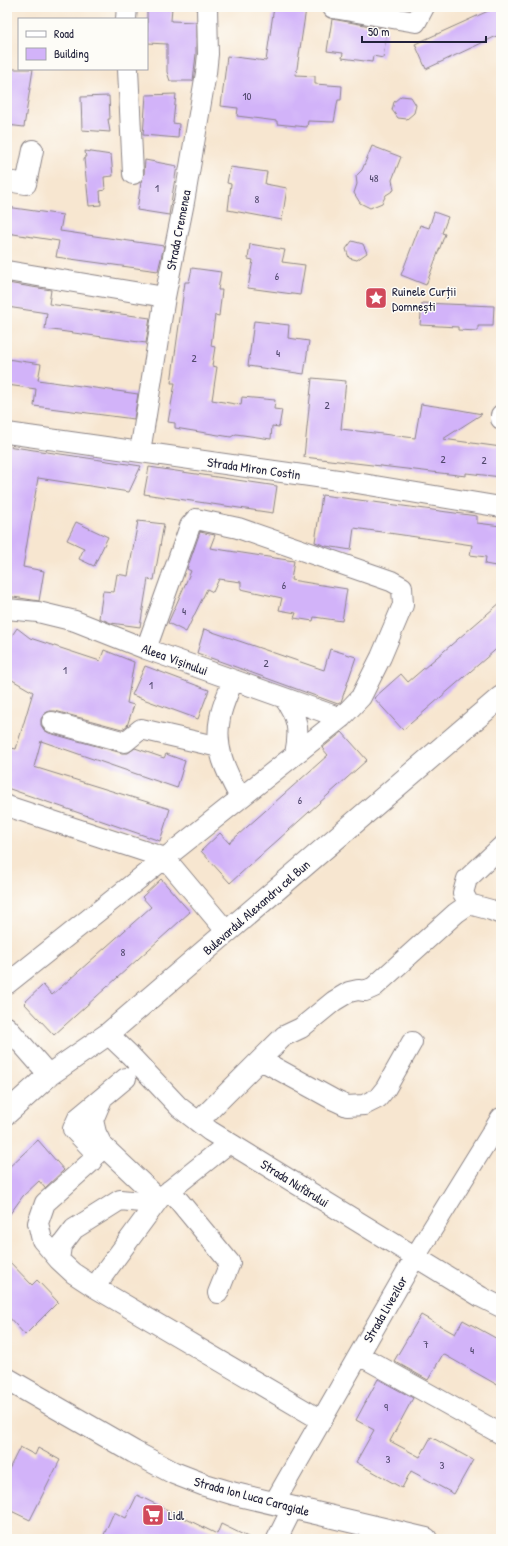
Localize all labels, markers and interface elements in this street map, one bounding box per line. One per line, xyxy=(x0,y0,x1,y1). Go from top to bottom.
legend xyxy=(18,18,148,70)
scale bar xyxy=(362,18,486,44)
text: 50 m xyxy=(368,23,389,40)
text: Road xyxy=(54,25,74,42)
text: Building xyxy=(54,45,89,62)
house number: 10 xyxy=(243,89,252,103)
house number: 48 xyxy=(370,171,379,185)
house number: 1 xyxy=(155,181,159,195)
street label: Strada Cremenea xyxy=(161,188,195,272)
house number: 8 xyxy=(255,192,260,206)
house number: 6 xyxy=(275,269,280,283)
place label: Ruinele Curții Domnești xyxy=(392,282,456,315)
place icon: Ruinele Curții Domnești xyxy=(363,285,389,311)
house number: 4 xyxy=(276,346,280,360)
house number: 2 xyxy=(191,351,197,365)
house number: 2 xyxy=(324,398,330,412)
house number: 2 xyxy=(440,452,446,466)
street label: Strada Miron Costin xyxy=(206,453,302,483)
house number: 2 xyxy=(481,453,487,467)
house number: 6 xyxy=(282,578,287,592)
house number: 4 xyxy=(182,604,186,618)
street label: Aleea Vișinului xyxy=(139,639,211,679)
house number: 2 xyxy=(263,656,269,670)
house number: 1 xyxy=(63,663,67,677)
house number: 1 xyxy=(149,678,153,692)
house number: 6 xyxy=(298,793,303,807)
street label: Bulevardul Alexandru cel Bun xyxy=(198,855,314,959)
house number: 8 xyxy=(121,945,126,959)
street label: Strada Nufărului xyxy=(257,1155,333,1211)
street label: Strada Livezilor xyxy=(359,1272,411,1346)
house number: 7 xyxy=(423,1337,429,1351)
house number: 4 xyxy=(470,1343,474,1357)
house number: 9 xyxy=(384,1400,388,1414)
house number: 3 xyxy=(386,1452,391,1466)
house number: 3 xyxy=(440,1458,445,1472)
street label: Strada Ion Luca Caragiale xyxy=(192,1472,312,1520)
supermarket icon: Lidl xyxy=(140,1502,166,1528)
place label: Lidl xyxy=(168,1506,185,1524)

